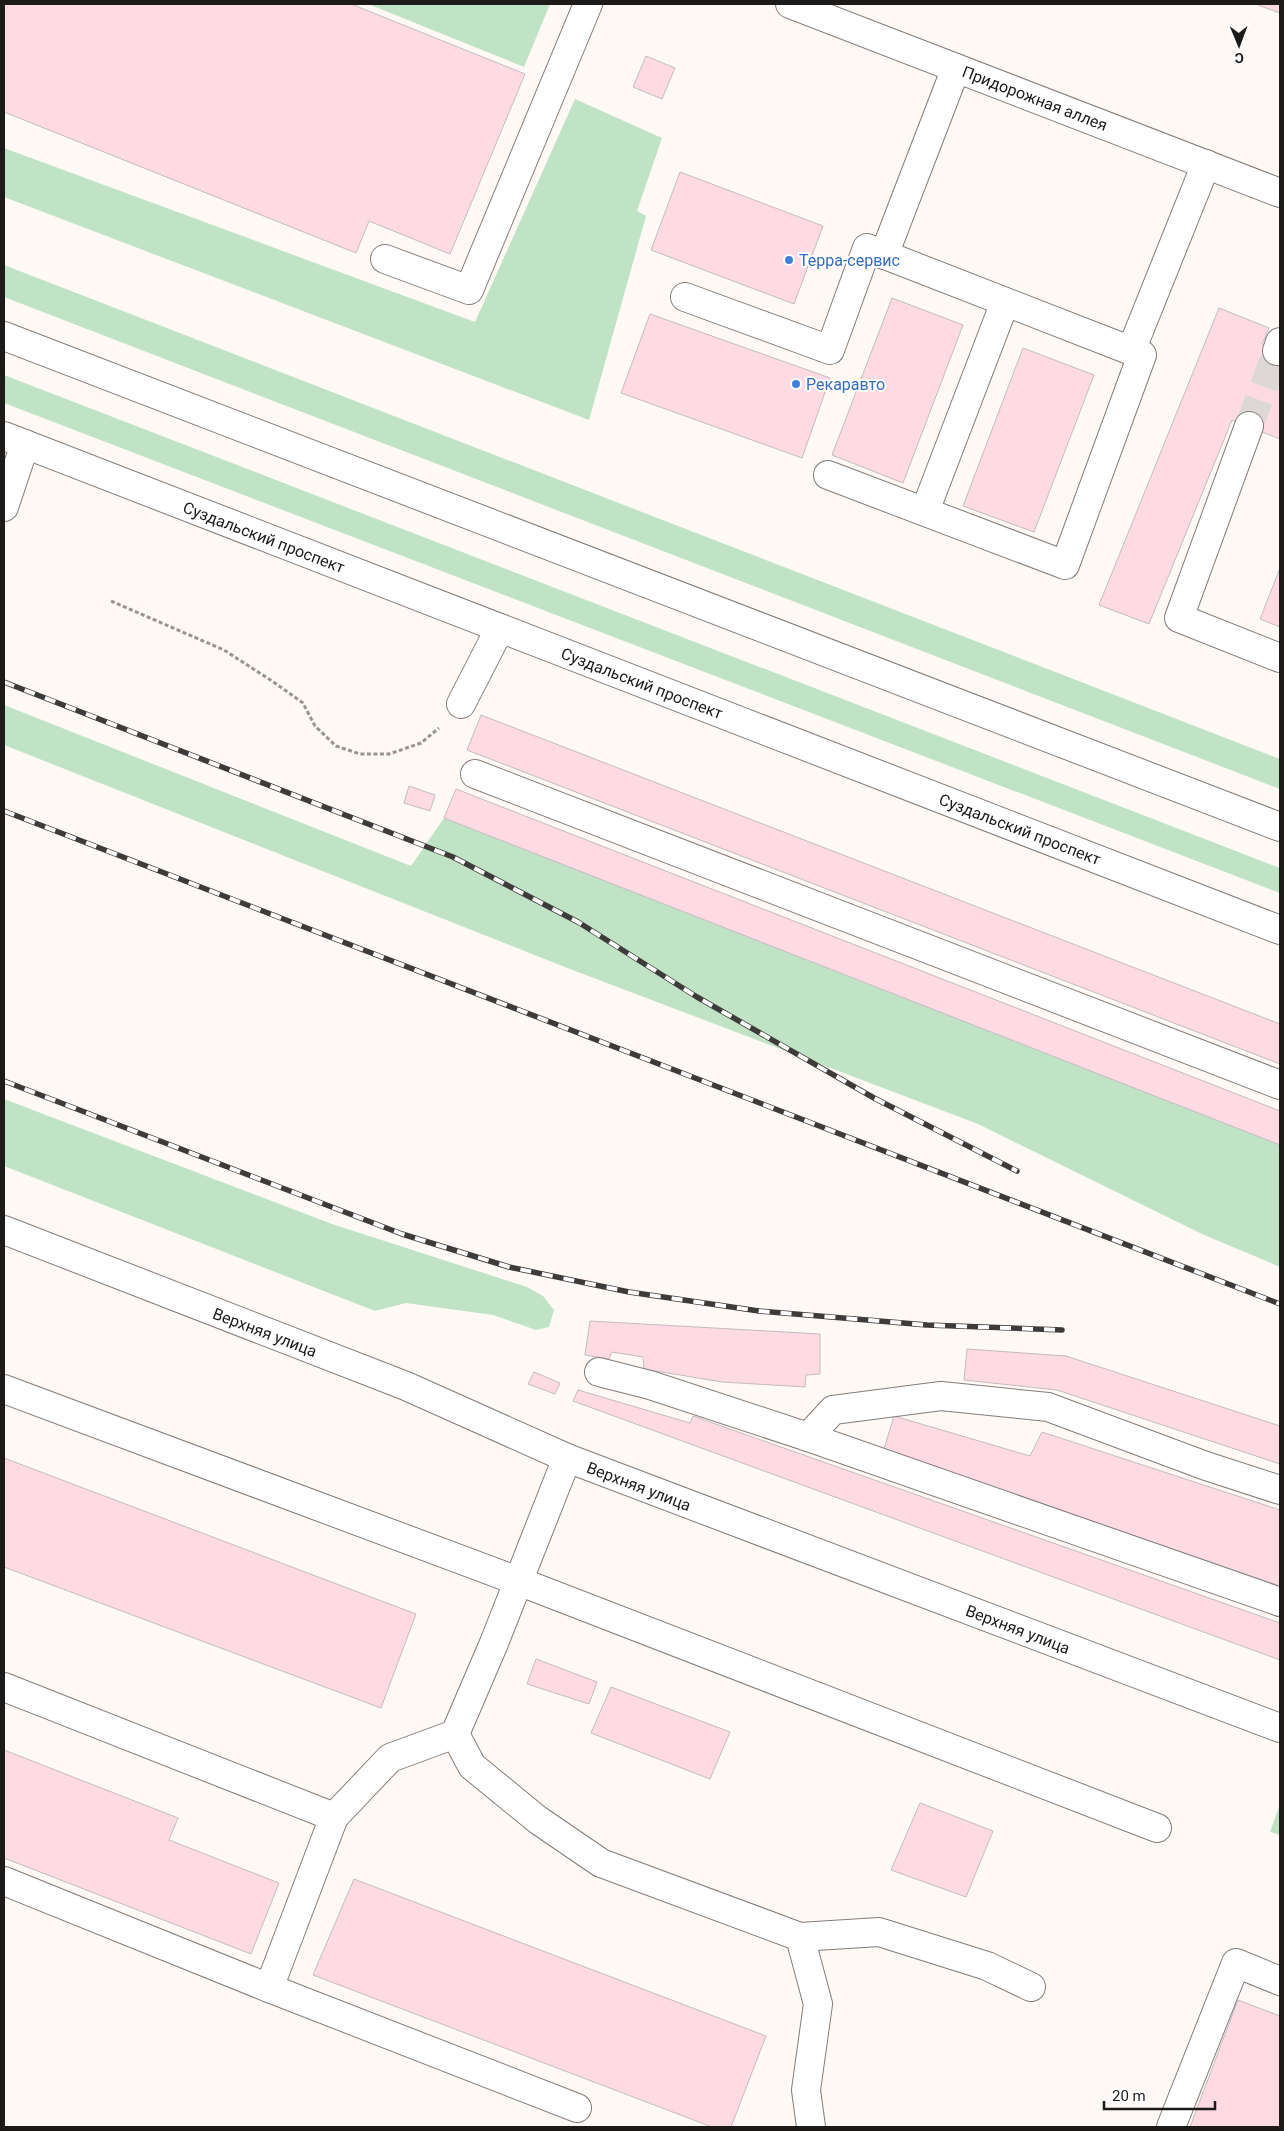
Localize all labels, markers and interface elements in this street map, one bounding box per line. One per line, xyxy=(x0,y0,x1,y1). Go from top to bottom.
north arrow xyxy=(1214,20,1264,70)
text: С xyxy=(1235,50,1244,66)
street label: Придорожная аллея xyxy=(960,62,1110,135)
place label: Терра-сервис xyxy=(799,251,900,270)
marker: Терра-сервис xyxy=(783,254,795,266)
place label: Рекаравто xyxy=(806,375,885,394)
marker: Рекаравто xyxy=(790,378,802,390)
street label: Суздальский проспект xyxy=(180,498,348,577)
street label: Суздальский проспект xyxy=(558,644,726,723)
street label: Суздальский проспект xyxy=(936,790,1104,869)
street label: Верхняя улица xyxy=(210,1304,320,1361)
street label: Верхняя улица xyxy=(584,1458,694,1515)
street label: Верхняя улица xyxy=(963,1601,1073,1658)
scale bar xyxy=(1104,2078,1215,2110)
text: 20 m xyxy=(1112,2087,1146,2105)

